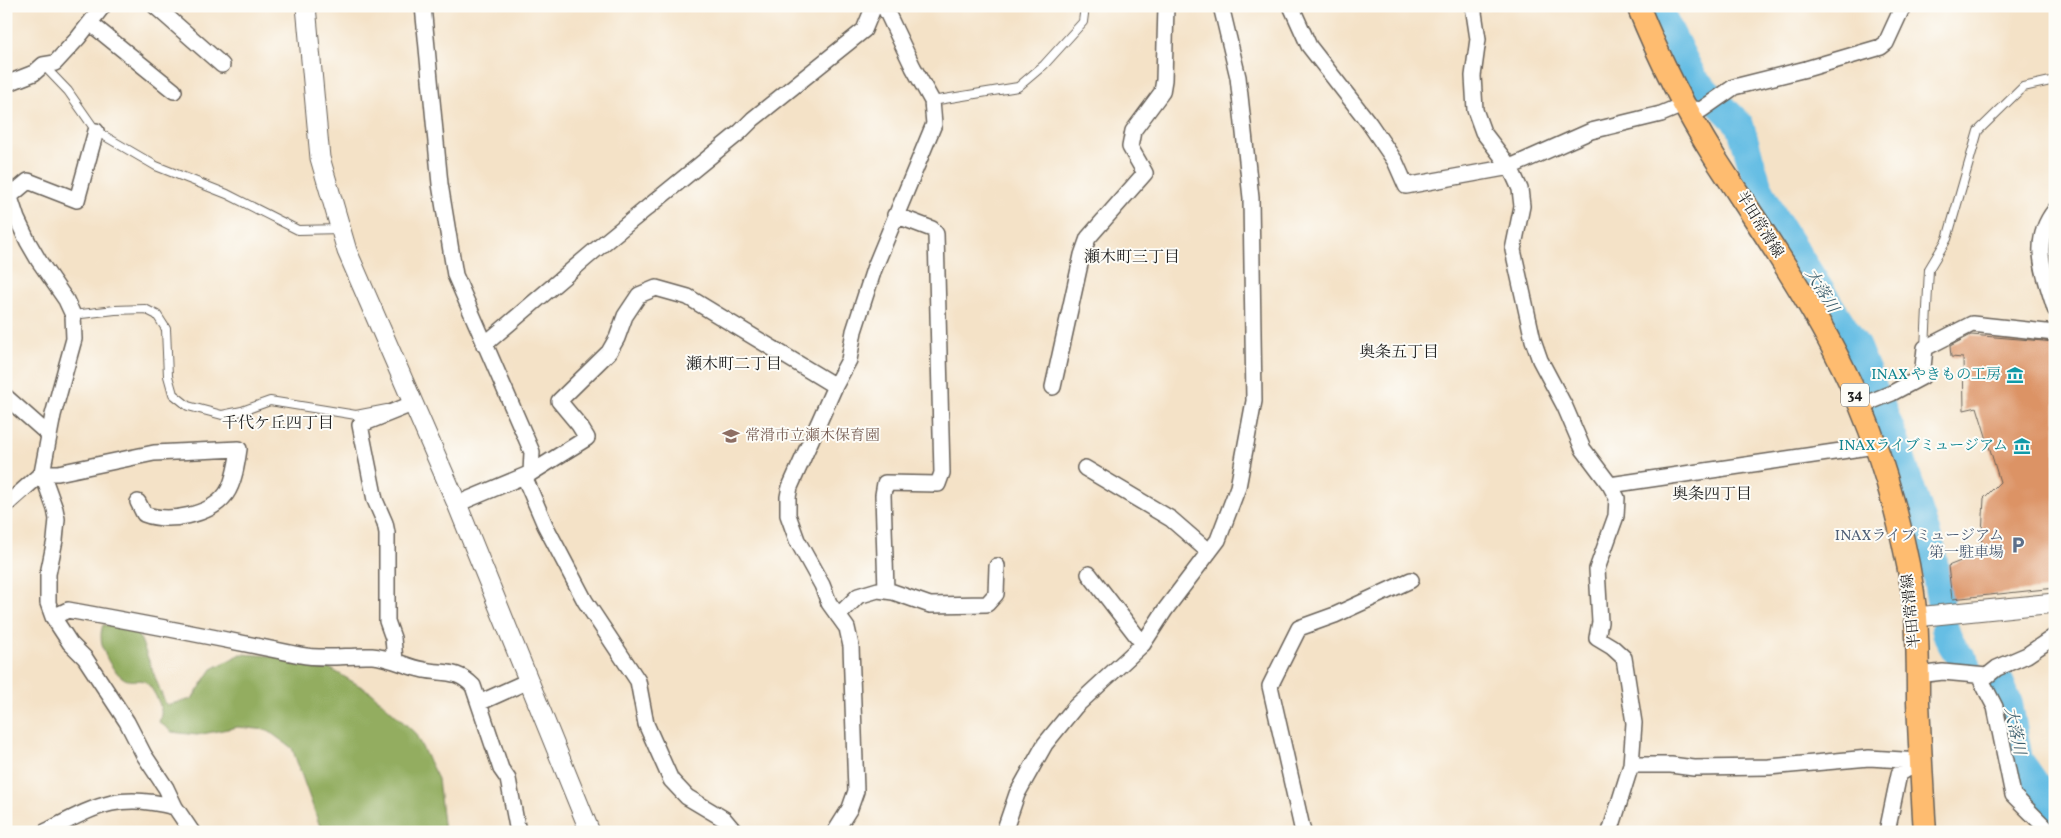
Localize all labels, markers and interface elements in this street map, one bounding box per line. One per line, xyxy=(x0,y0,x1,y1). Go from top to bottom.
street label: 半田常滑線 xyxy=(1730,188,1788,262)
district label: 瀬木町三丁目 xyxy=(1084,247,1180,269)
water label: 大落川 xyxy=(1799,265,1844,319)
district label: 奥条五丁目 xyxy=(1359,342,1439,364)
district label: 瀬木町二丁目 xyxy=(686,354,782,376)
place label: INAX やきもの工房 xyxy=(1871,365,2001,386)
museum icon: INAX やきもの工房 xyxy=(2005,365,2025,385)
road number: 34 xyxy=(1841,384,1869,406)
district label: 千代ケ丘四丁目 xyxy=(222,413,334,435)
school or university icon: 常滑市立瀬木保育園 xyxy=(721,426,741,446)
place label: 常滑市立瀬木保育園 xyxy=(745,426,880,447)
place label: INAXライブミュージアム xyxy=(1839,436,2008,457)
museum icon: INAXライブミュージアム xyxy=(2012,436,2032,456)
district label: 奥条四丁目 xyxy=(1672,484,1752,506)
place label: INAXライブミュージアム 第一駐車場 xyxy=(1835,526,2004,564)
parking icon: INAXライブミュージアム 第一駐車場 xyxy=(2008,535,2028,555)
street label: 半田常滑線 xyxy=(1898,573,1926,649)
water label: 大落川 xyxy=(1998,705,2030,759)

